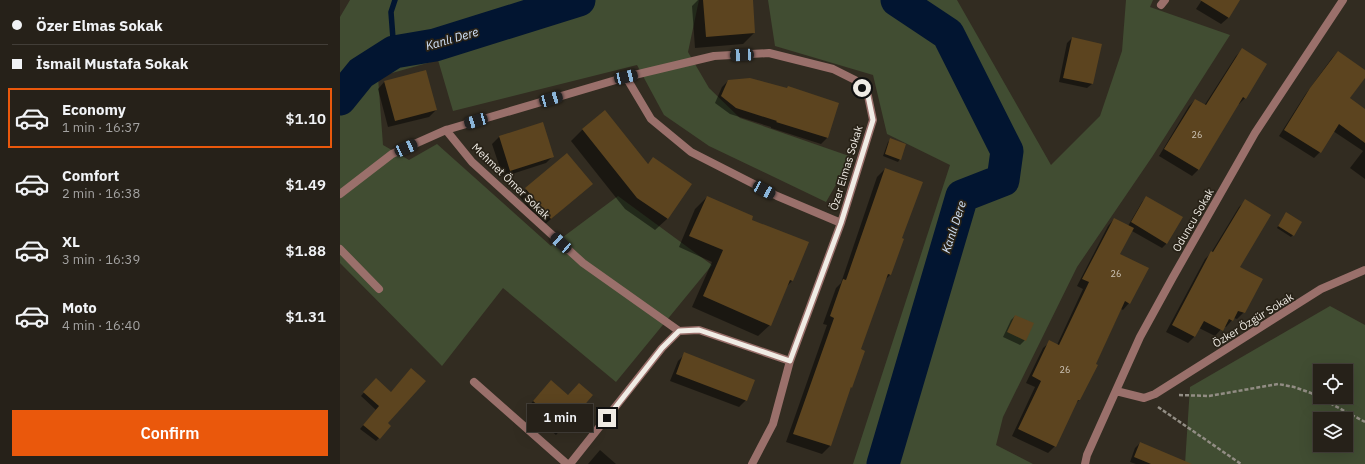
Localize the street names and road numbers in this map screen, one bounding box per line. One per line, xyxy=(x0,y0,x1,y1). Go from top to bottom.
street label: Özer Elmas Sokak xyxy=(826,124,866,212)
street label: Mehmet Ömer Sokak xyxy=(469,140,553,222)
street label: Oduncu Sokak xyxy=(1169,186,1217,254)
street label: Özker Özgür Sokak xyxy=(1210,289,1296,350)

